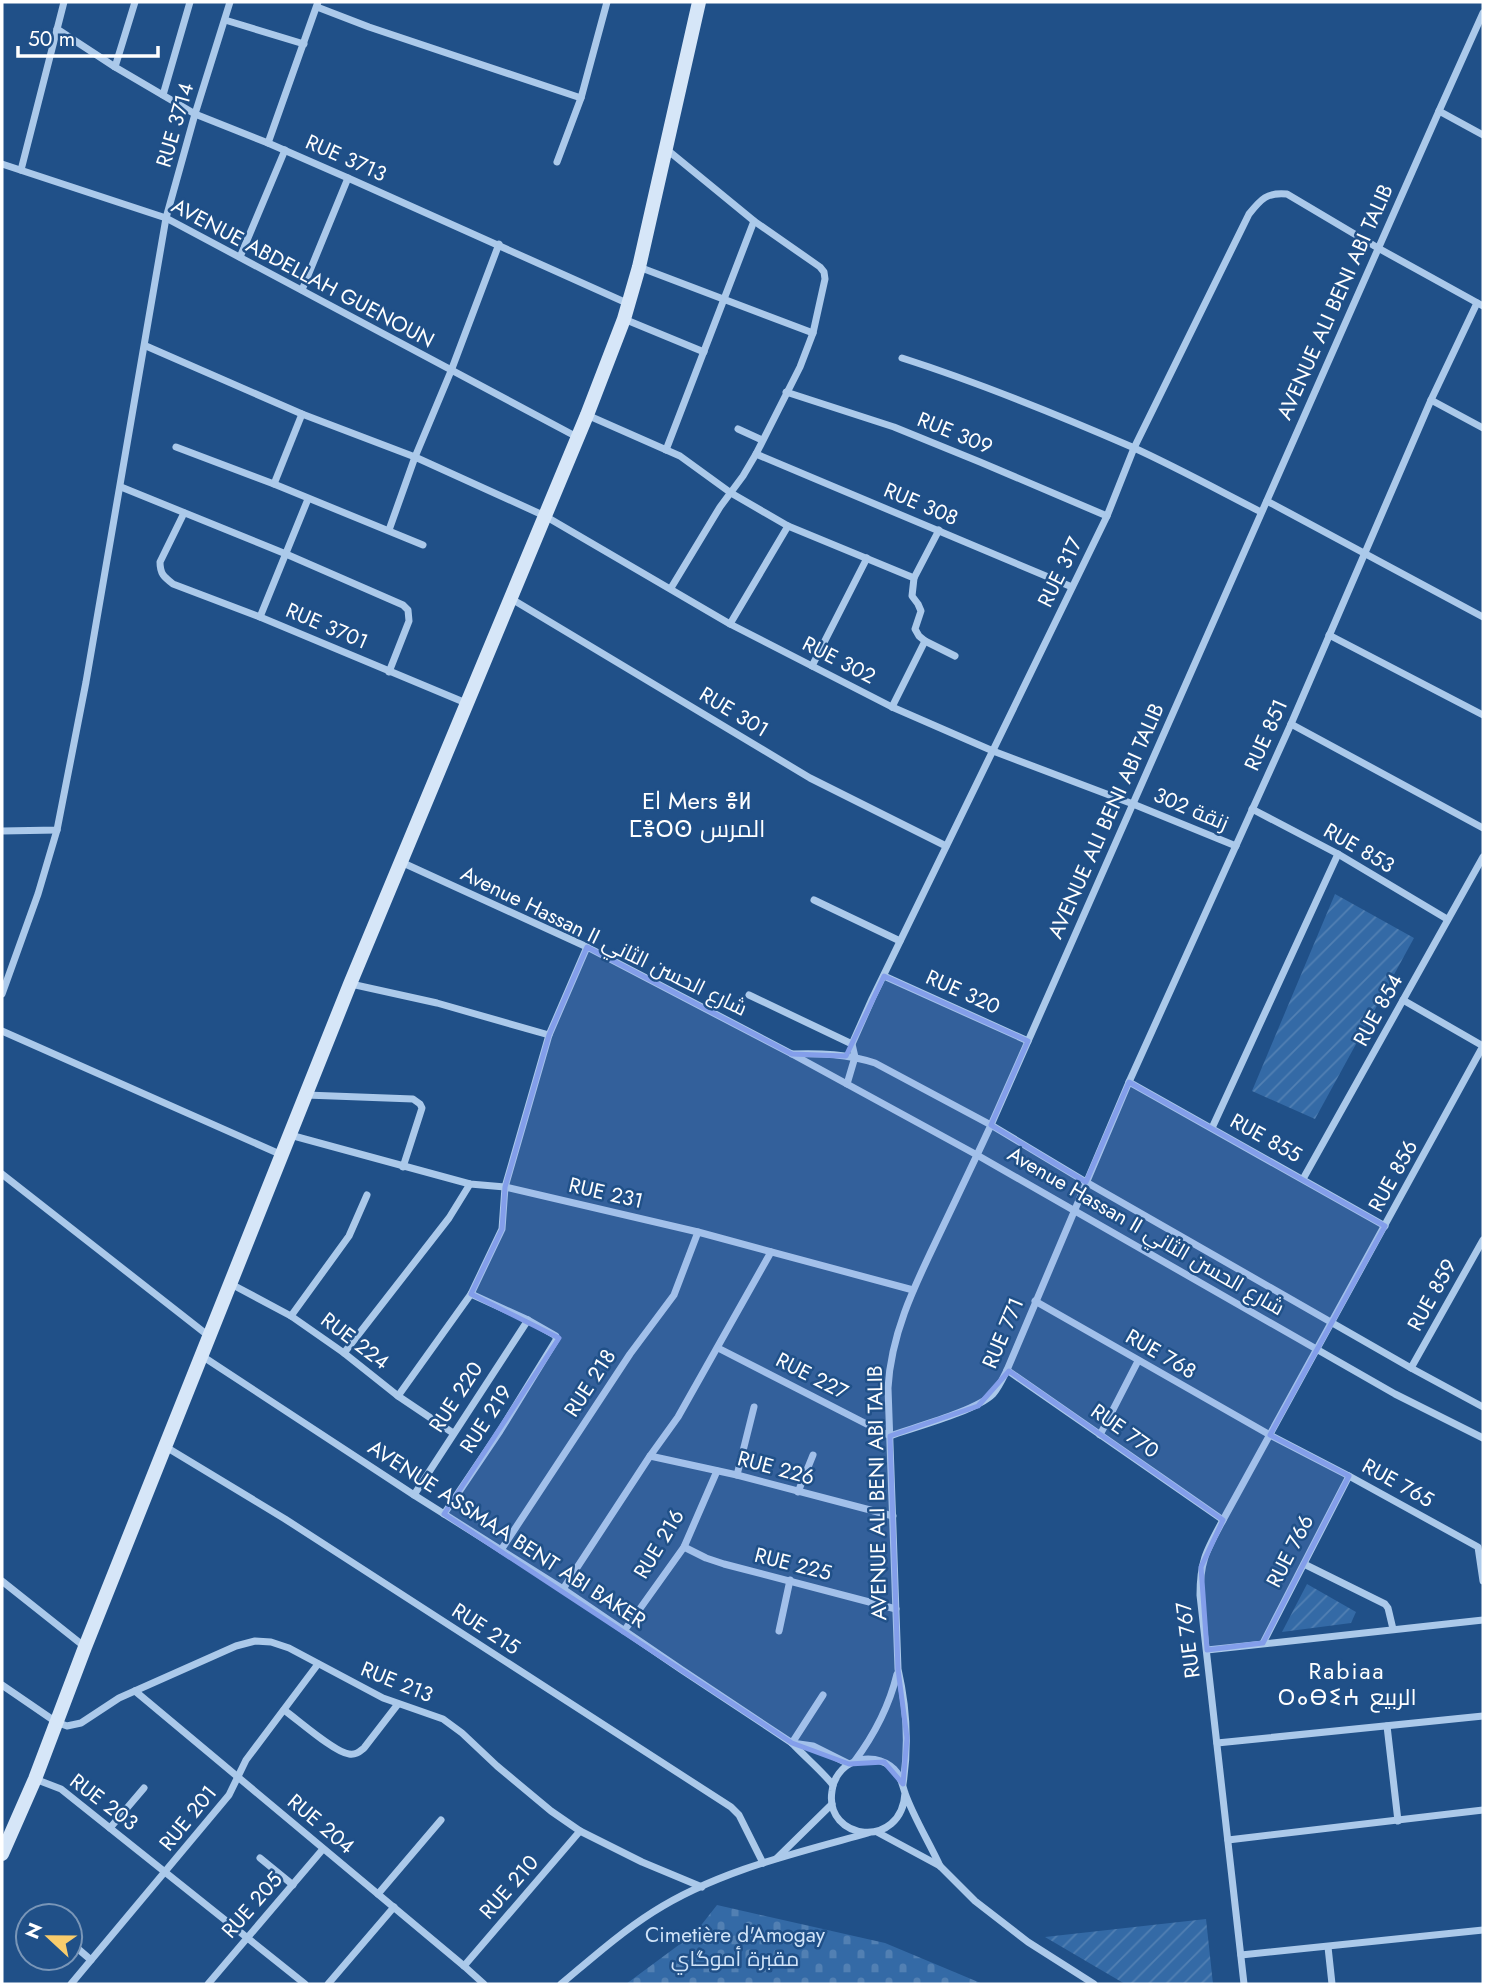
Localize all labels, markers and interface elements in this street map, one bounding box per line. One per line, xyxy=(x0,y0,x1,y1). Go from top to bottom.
scale bar xyxy=(18,14,158,58)
text: 50 m xyxy=(28,24,75,54)
street label: RUE 3714 xyxy=(149,79,201,171)
street label: RUE 3713 xyxy=(301,127,391,189)
street label: AVENUE ALI BENI ABI TALIB xyxy=(1269,179,1401,425)
street label: AVENUE ABDELLAH GUENOUN xyxy=(166,191,440,355)
street label: RUE 309 xyxy=(913,404,997,462)
street label: RUE 308 xyxy=(879,475,963,533)
street label: RUE 317 xyxy=(1030,532,1090,612)
street label: RUE 3701 xyxy=(281,595,373,657)
street label: RUE 302 xyxy=(797,629,881,691)
street label: RUE 301 xyxy=(694,679,774,745)
street label: RUE 851 xyxy=(1237,694,1295,776)
street label: AVENUE ALI BENI ABI TALIB xyxy=(1040,698,1172,944)
street label: زنقة 302 xyxy=(1149,780,1233,838)
district label: El Mers ⴻⵍ ⵎⴻⵔⵙ المرس xyxy=(629,783,765,846)
street label: RUE 853 xyxy=(1318,816,1400,880)
street label: Avenue Hassan II شارع الحسن الثاني xyxy=(455,858,752,1025)
street label: RUE 320 xyxy=(921,962,1005,1022)
street label: RUE 854 xyxy=(1346,968,1410,1052)
street label: RUE 855 xyxy=(1225,1106,1307,1170)
street label: RUE 856 xyxy=(1361,1135,1425,1217)
street label: Avenue Hassan II شارع الحسن الثاني xyxy=(1001,1139,1290,1324)
street label: RUE 231 xyxy=(566,1170,646,1216)
street label: RUE 859 xyxy=(1400,1254,1464,1336)
street label: RUE 771 xyxy=(975,1293,1031,1373)
street label: RUE 224 xyxy=(314,1305,396,1377)
street label: RUE 768 xyxy=(1120,1322,1202,1386)
street label: RUE 218 xyxy=(557,1343,623,1423)
street label: RUE 227 xyxy=(771,1345,853,1407)
street label: RUE 220 xyxy=(422,1356,490,1438)
street label: AVENUE ALI BENI ABI TALIB xyxy=(860,1365,894,1621)
street label: RUE 219 xyxy=(453,1379,519,1459)
street label: RUE 770 xyxy=(1085,1397,1165,1465)
street label: AVENUE ASSMAA BENT ABI BAKER xyxy=(362,1433,652,1635)
street label: RUE 226 xyxy=(734,1443,818,1493)
street label: RUE 765 xyxy=(1357,1451,1439,1515)
street label: RUE 216 xyxy=(627,1504,691,1584)
street label: RUE 766 xyxy=(1259,1509,1321,1593)
street label: RUE 225 xyxy=(751,1540,835,1588)
street label: RUE 215 xyxy=(446,1596,526,1662)
street label: RUE 767 xyxy=(1168,1600,1208,1680)
street label: RUE 213 xyxy=(356,1654,438,1710)
district label: Rabiaa ⵔⴰⴱⵉⵄ الربيع xyxy=(1277,1654,1417,1714)
street label: RUE 203 xyxy=(64,1766,144,1838)
street label: RUE 201 xyxy=(152,1779,224,1857)
street label: RUE 204 xyxy=(281,1787,361,1861)
street label: RUE 210 xyxy=(472,1848,546,1926)
street label: RUE 205 xyxy=(215,1865,289,1945)
north arrow xyxy=(14,1902,84,1972)
text: N xyxy=(18,1919,49,1943)
park label: Cimetière d'Amogay مقبرة أموگاي xyxy=(645,1920,826,1975)

